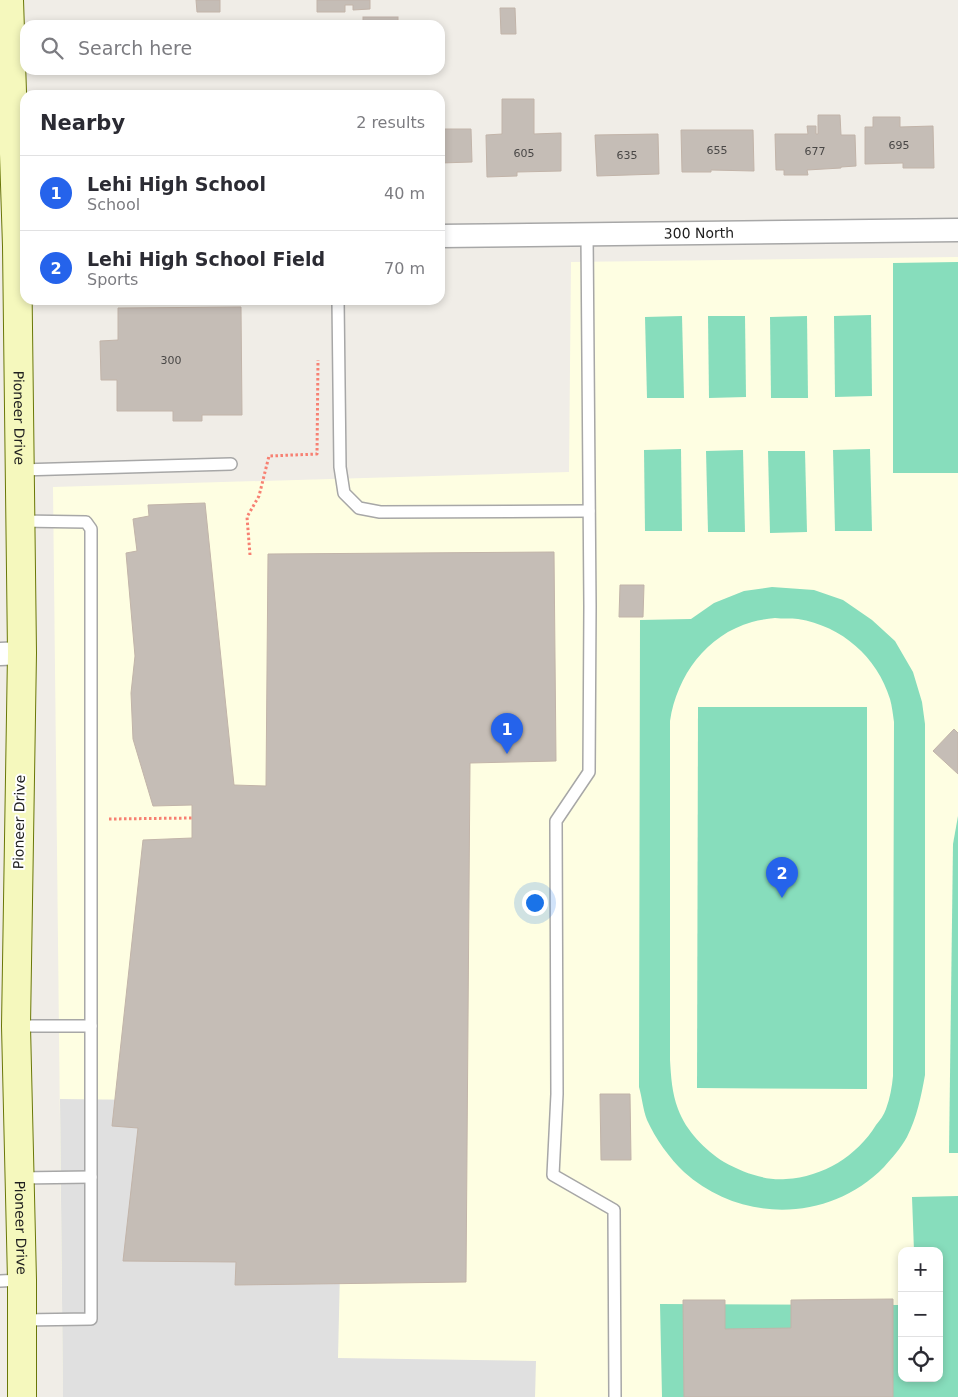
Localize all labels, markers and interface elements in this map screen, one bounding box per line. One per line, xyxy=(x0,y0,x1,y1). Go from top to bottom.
search box xyxy=(20,20,445,75)
icon: search xyxy=(38,34,66,62)
text: Search here xyxy=(78,37,192,59)
text: Nearby xyxy=(40,111,125,135)
text: 2 results xyxy=(356,113,425,132)
house number: 695 xyxy=(889,139,910,152)
house number: 655 xyxy=(707,144,728,157)
house number: 677 xyxy=(805,145,826,158)
house number: 605 xyxy=(514,147,535,160)
house number: 635 xyxy=(617,149,638,162)
text: Lehi High School xyxy=(87,173,266,195)
text: 1 xyxy=(50,184,62,203)
text: 40 m xyxy=(384,184,425,203)
text: School xyxy=(87,195,140,214)
street label: 300 North xyxy=(664,225,734,241)
text: Lehi High School Field xyxy=(87,248,325,270)
text: 2 xyxy=(50,259,62,278)
text: 70 m xyxy=(384,259,425,278)
text: Sports xyxy=(87,270,138,289)
house number: 300 xyxy=(161,354,182,367)
street label: Pioneer Drive xyxy=(11,371,28,465)
pin: 1 xyxy=(491,713,523,754)
street label: Pioneer Drive xyxy=(10,775,28,869)
pin: 2 xyxy=(766,857,798,898)
your location xyxy=(522,890,548,916)
street label: Pioneer Drive xyxy=(12,1180,30,1275)
map controls xyxy=(898,1247,943,1382)
button: + xyxy=(898,1247,943,1292)
button: − xyxy=(898,1292,943,1337)
button: locate xyxy=(898,1337,943,1382)

